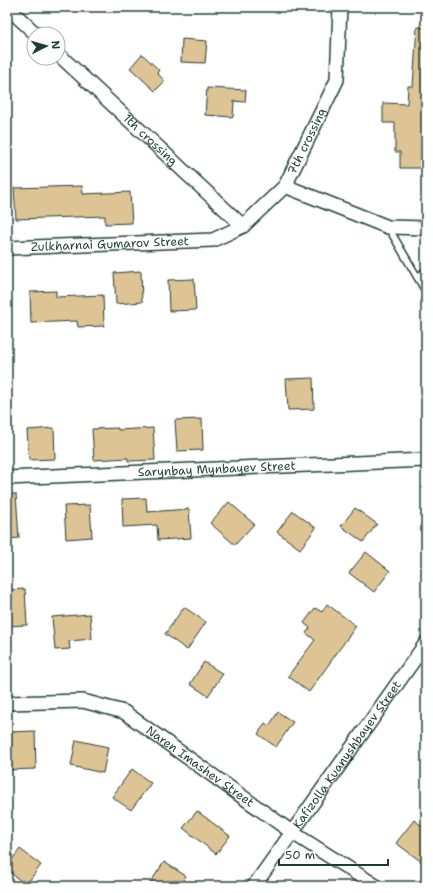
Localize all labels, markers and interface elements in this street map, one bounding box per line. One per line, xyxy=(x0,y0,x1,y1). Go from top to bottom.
north arrow xyxy=(26,26,66,66)
text: N xyxy=(48,40,63,50)
street label: 7th crossing xyxy=(284,105,330,177)
street label: 1th crossing xyxy=(120,111,181,169)
street label: Zulkharnai Gumarov Street xyxy=(31,233,189,255)
street label: Sarynbay Mynbayev Street xyxy=(138,458,296,480)
street label: Kafizolla Kuanyshbayev Street xyxy=(289,677,405,832)
street label: Naren Imashev Street xyxy=(143,722,257,811)
scale bar xyxy=(279,841,388,867)
text: 50 m xyxy=(285,847,315,863)

